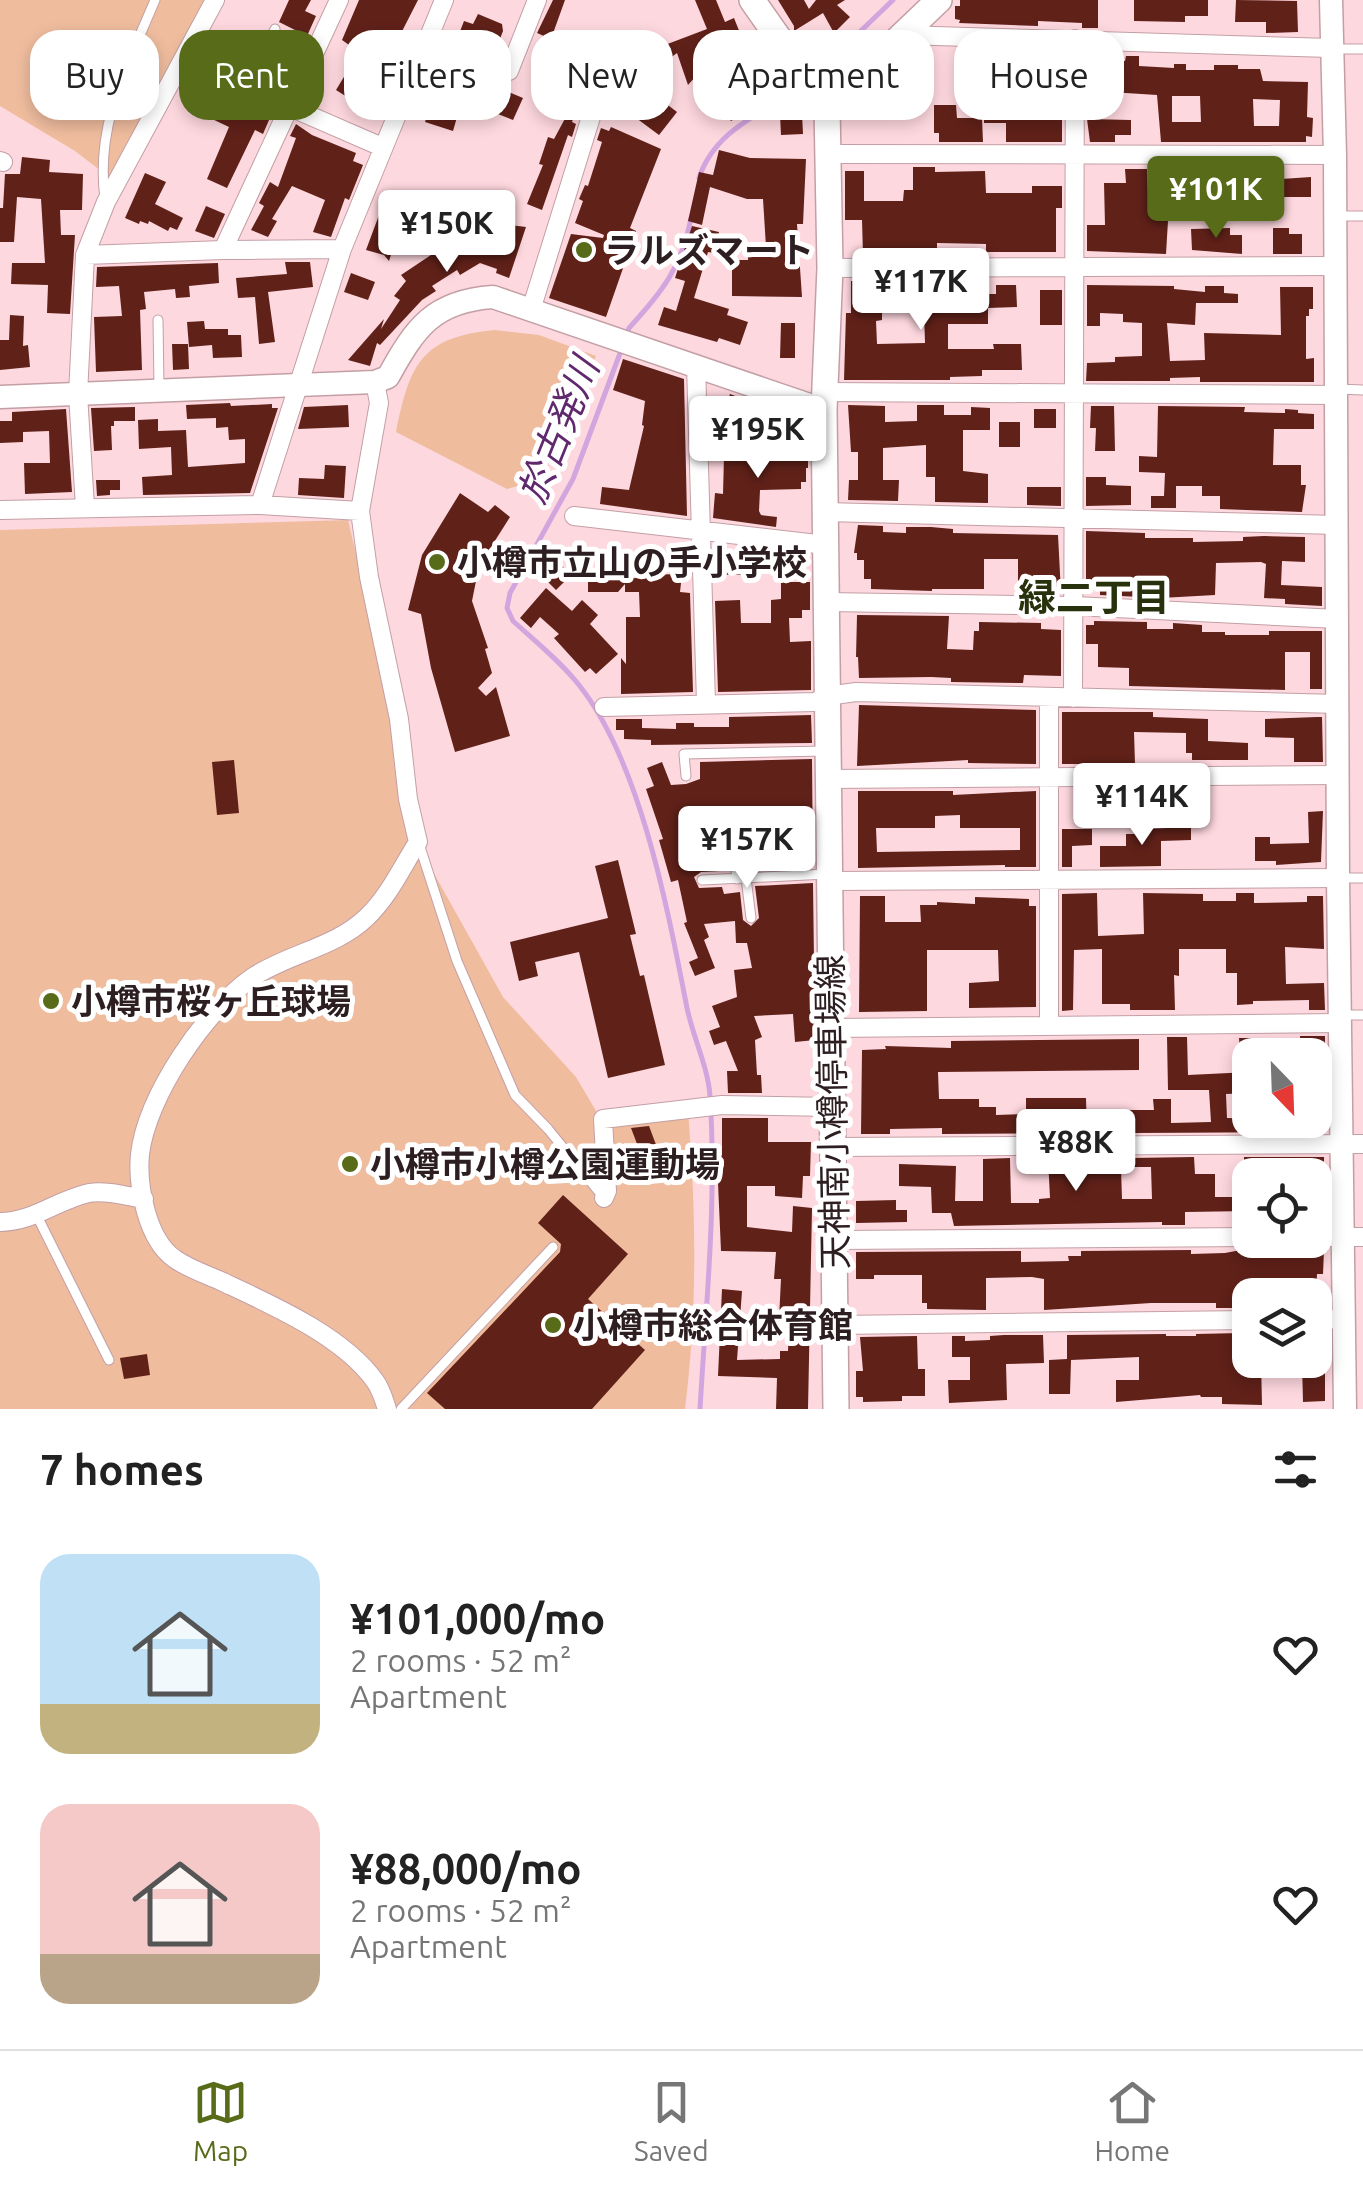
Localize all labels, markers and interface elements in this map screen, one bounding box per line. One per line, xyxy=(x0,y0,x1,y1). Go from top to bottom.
chip: Buy xyxy=(30,30,159,120)
chip: Rent xyxy=(179,30,324,120)
chip: Filters xyxy=(344,30,511,120)
chip: New xyxy=(531,30,673,120)
chip: Apartment xyxy=(693,30,934,120)
chip: House xyxy=(954,30,1124,120)
pin: ¥101K xyxy=(1146,156,1286,241)
text: ¥101K xyxy=(1169,170,1263,206)
pin: ¥150K xyxy=(377,190,517,275)
text: ¥150K xyxy=(400,204,494,240)
place label: ラルズマート xyxy=(604,230,814,270)
marker: ラルズマート xyxy=(573,239,595,261)
pin: ¥117K xyxy=(851,248,991,333)
text: ¥117K xyxy=(874,262,968,298)
water label: 於古発川 xyxy=(510,348,607,508)
pin: ¥195K xyxy=(688,396,828,481)
text: ¥195K xyxy=(711,410,805,446)
place label: 小樽市立山の手小学校 xyxy=(457,542,807,582)
marker: 小樽市立山の手小学校 xyxy=(426,551,448,573)
district label: 緑二丁目 xyxy=(1018,576,1170,618)
pin: ¥114K xyxy=(1072,763,1212,848)
text: ¥114K xyxy=(1095,777,1189,813)
pin: ¥157K xyxy=(677,806,817,891)
text: ¥157K xyxy=(700,820,794,856)
street label: 天神南小樽停車場線 xyxy=(809,954,855,1270)
place label: 小樽市桜ヶ丘球場 xyxy=(71,981,351,1021)
marker: 小樽市桜ヶ丘球場 xyxy=(40,990,62,1012)
north arrow xyxy=(1232,1038,1332,1138)
map controls xyxy=(1232,1038,1332,1378)
pin: ¥88K xyxy=(1017,1109,1135,1194)
text: ¥88K xyxy=(1038,1123,1114,1159)
place label: 小樽市小樽公園運動場 xyxy=(370,1144,720,1184)
marker: 小樽市小樽公園運動場 xyxy=(339,1153,361,1175)
button: locate xyxy=(1232,1158,1332,1258)
button: layers xyxy=(1232,1278,1332,1378)
place label: 小樽市総合体育館 xyxy=(573,1305,853,1345)
marker: 小樽市総合体育館 xyxy=(542,1314,564,1336)
icon: filters xyxy=(1268,1442,1323,1497)
text: 7 homes xyxy=(40,1446,204,1493)
icon: home xyxy=(120,1594,240,1714)
text: ¥101,000/mo xyxy=(350,1595,605,1642)
icon: heart xyxy=(1268,1627,1323,1682)
text: 2 rooms · 52 m² xyxy=(350,1642,571,1678)
text: Apartment xyxy=(350,1678,507,1714)
icon: home xyxy=(120,1844,240,1964)
text: ¥88,000/mo xyxy=(350,1845,582,1892)
icon: heart xyxy=(1268,1877,1323,1932)
text: 2 rooms · 52 m² xyxy=(350,1892,571,1928)
text: Apartment xyxy=(350,1928,507,1964)
tab: Map xyxy=(193,2075,248,2166)
tab: Saved xyxy=(634,2075,709,2166)
tab: Home xyxy=(1094,2075,1170,2166)

